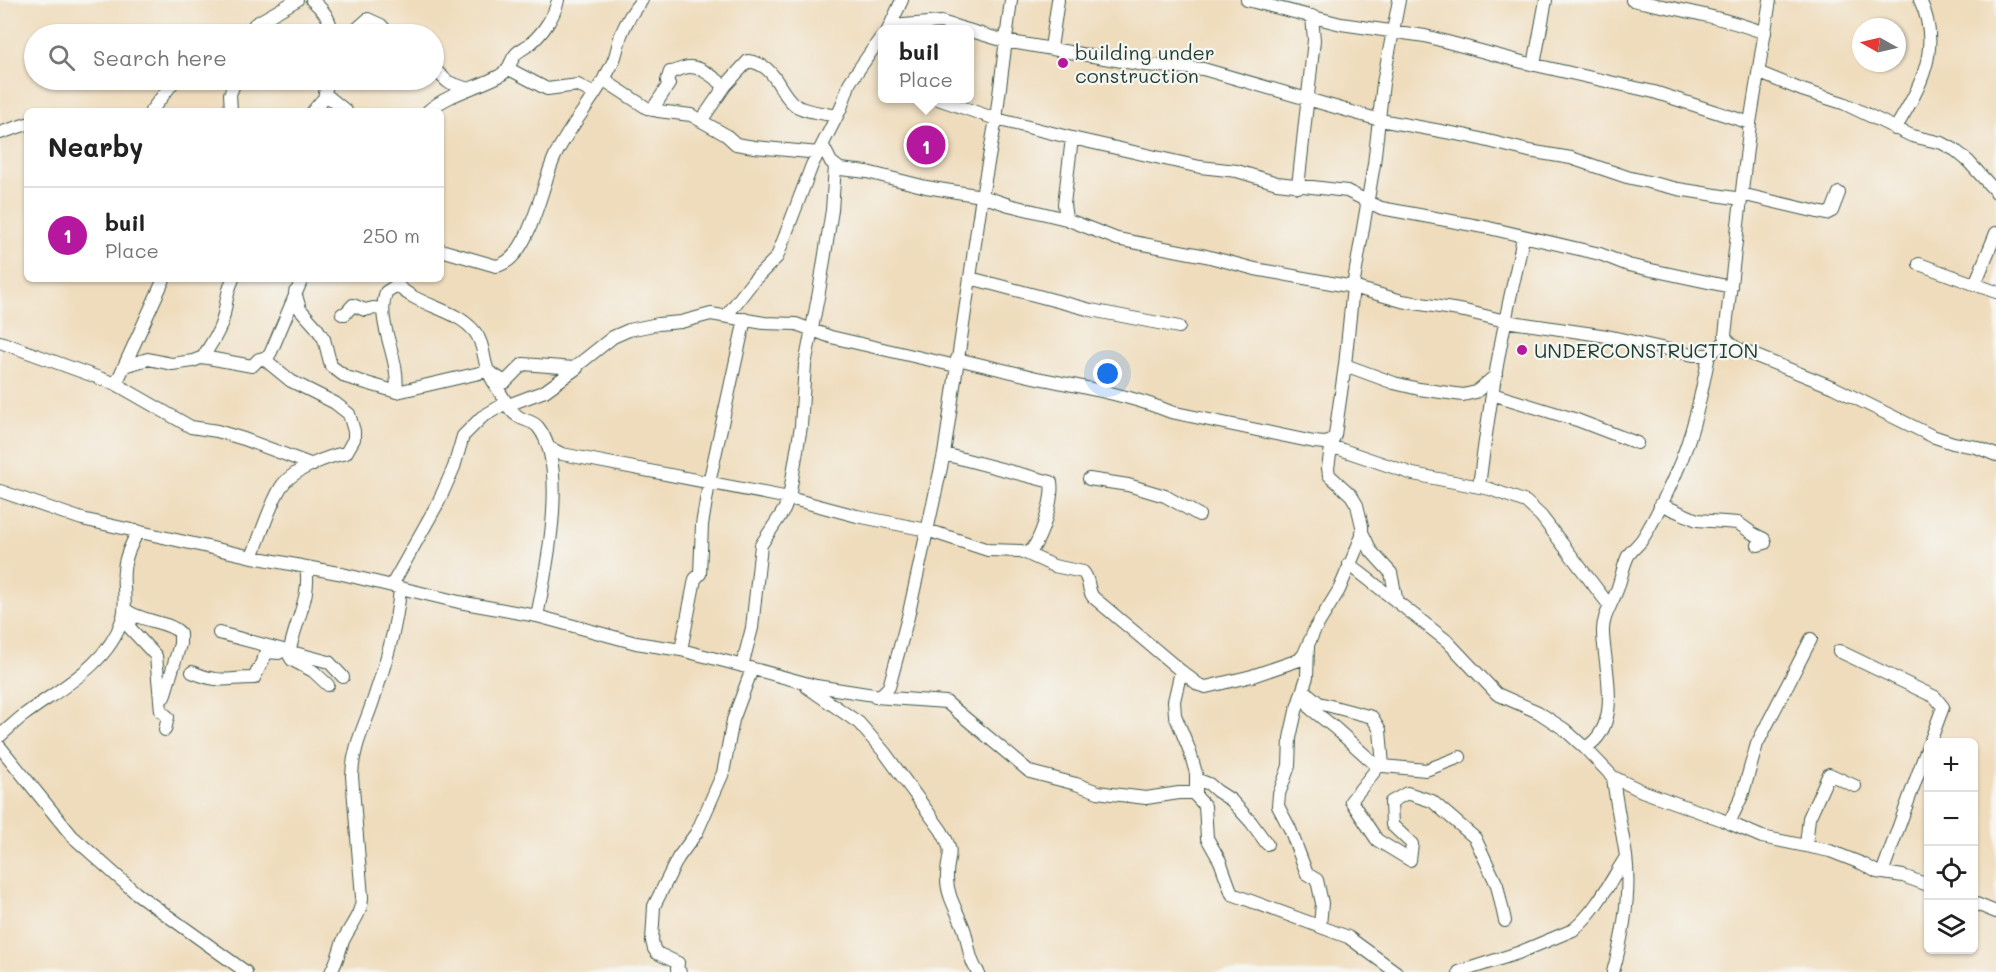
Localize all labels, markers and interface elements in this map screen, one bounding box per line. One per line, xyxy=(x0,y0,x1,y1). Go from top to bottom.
north arrow xyxy=(1852,18,1906,72)
search box xyxy=(24,24,444,90)
popup xyxy=(878,25,974,103)
text: buil xyxy=(899,37,939,66)
place label: building under construction xyxy=(1075,39,1215,88)
icon: search xyxy=(45,41,78,74)
text: Search here xyxy=(93,43,227,72)
marker: building under construction xyxy=(1056,56,1070,70)
text: Place xyxy=(899,66,953,92)
pin: 1 xyxy=(906,122,946,168)
text: Nearby xyxy=(48,130,143,164)
text: buil xyxy=(105,208,145,237)
text: 1 xyxy=(63,222,72,248)
text: 250 m xyxy=(363,222,420,248)
text: Place xyxy=(105,237,159,263)
place label: UNDERCONSTRUCTION xyxy=(1534,337,1758,363)
marker: UNDERCONSTRUCTION xyxy=(1515,343,1529,357)
your location xyxy=(1093,359,1122,388)
map controls xyxy=(1924,738,1978,954)
button: + xyxy=(1924,738,1978,792)
button: − xyxy=(1924,792,1978,846)
button: locate xyxy=(1924,846,1978,900)
button: layers xyxy=(1924,900,1978,954)

